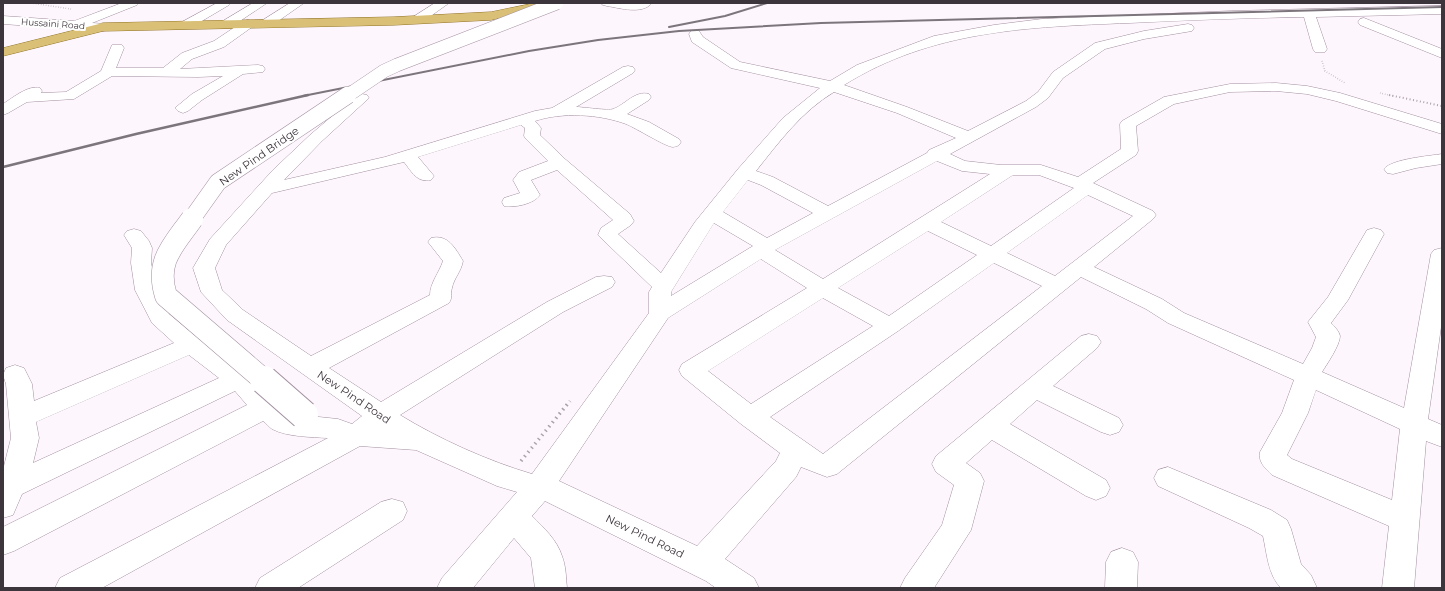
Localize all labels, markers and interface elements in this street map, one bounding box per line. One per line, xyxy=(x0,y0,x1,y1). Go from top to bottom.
street label: Hussaini Road xyxy=(21,16,85,31)
street label: New Pind Bridge xyxy=(217,123,302,189)
street label: New Pind Road xyxy=(315,367,393,427)
street label: New Pind Road xyxy=(604,511,686,561)

